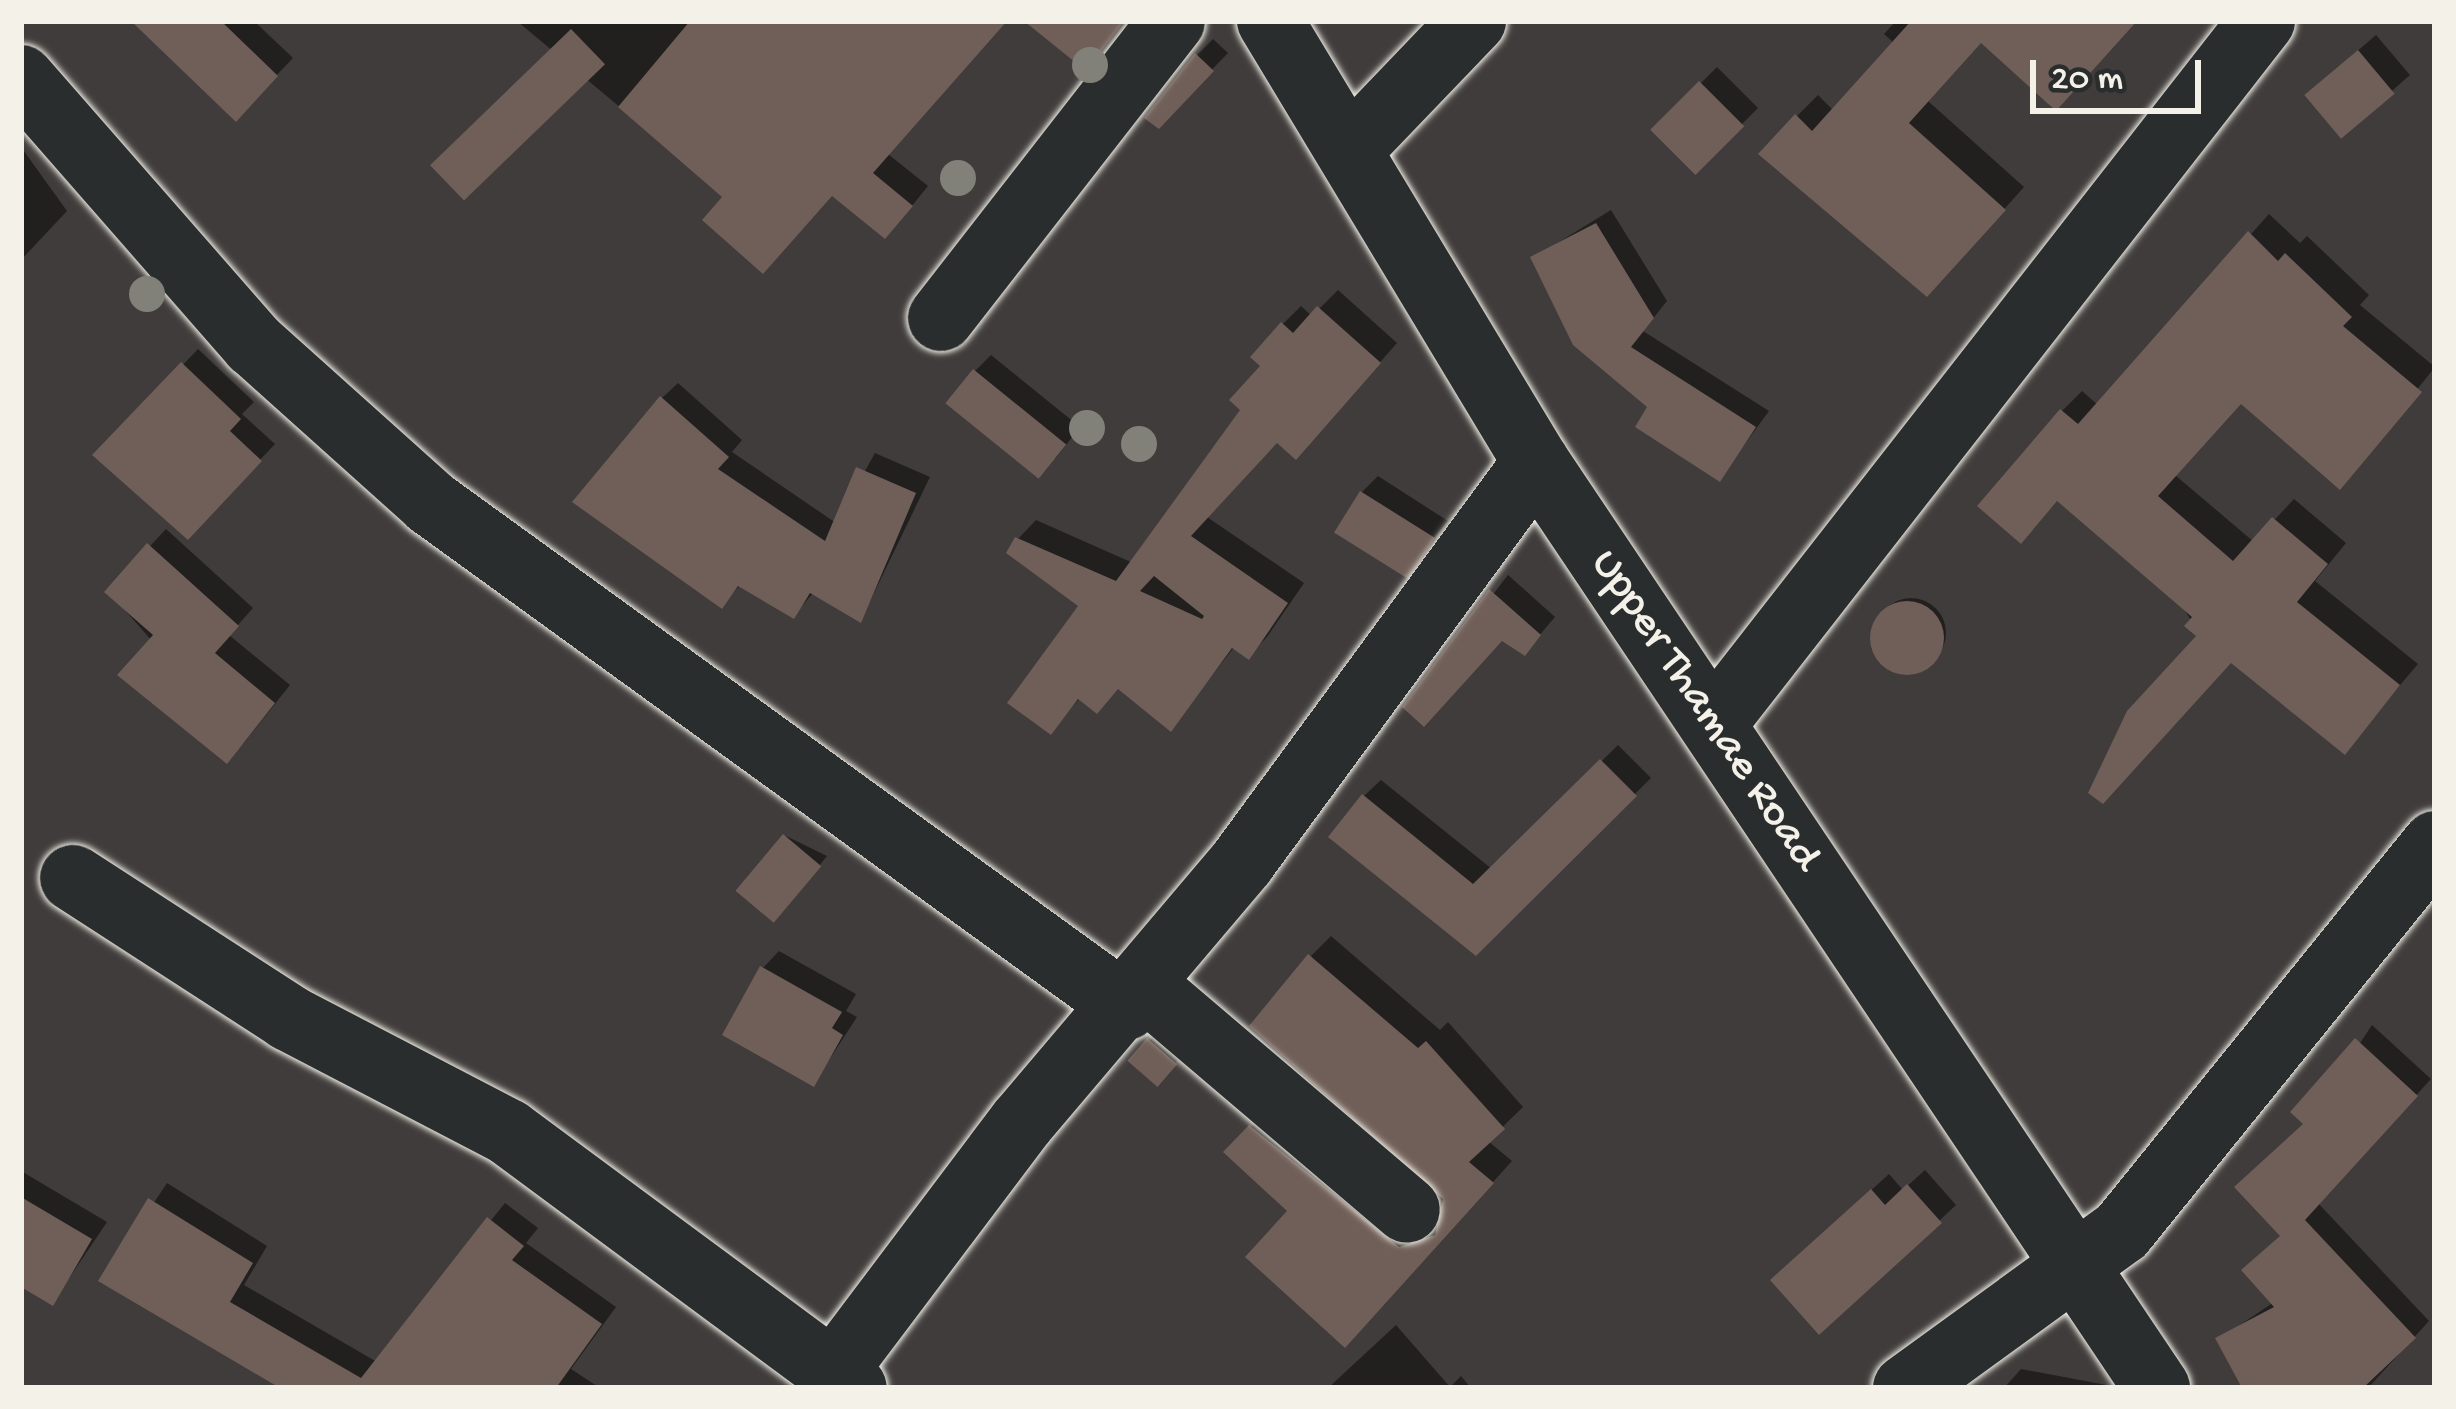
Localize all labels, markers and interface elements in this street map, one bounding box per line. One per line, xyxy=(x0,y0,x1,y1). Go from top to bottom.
scale bar xyxy=(2036,36,2207,110)
text: 20 m xyxy=(2051,59,2123,102)
street label: Upper Thamae Road xyxy=(1577,540,1831,882)

